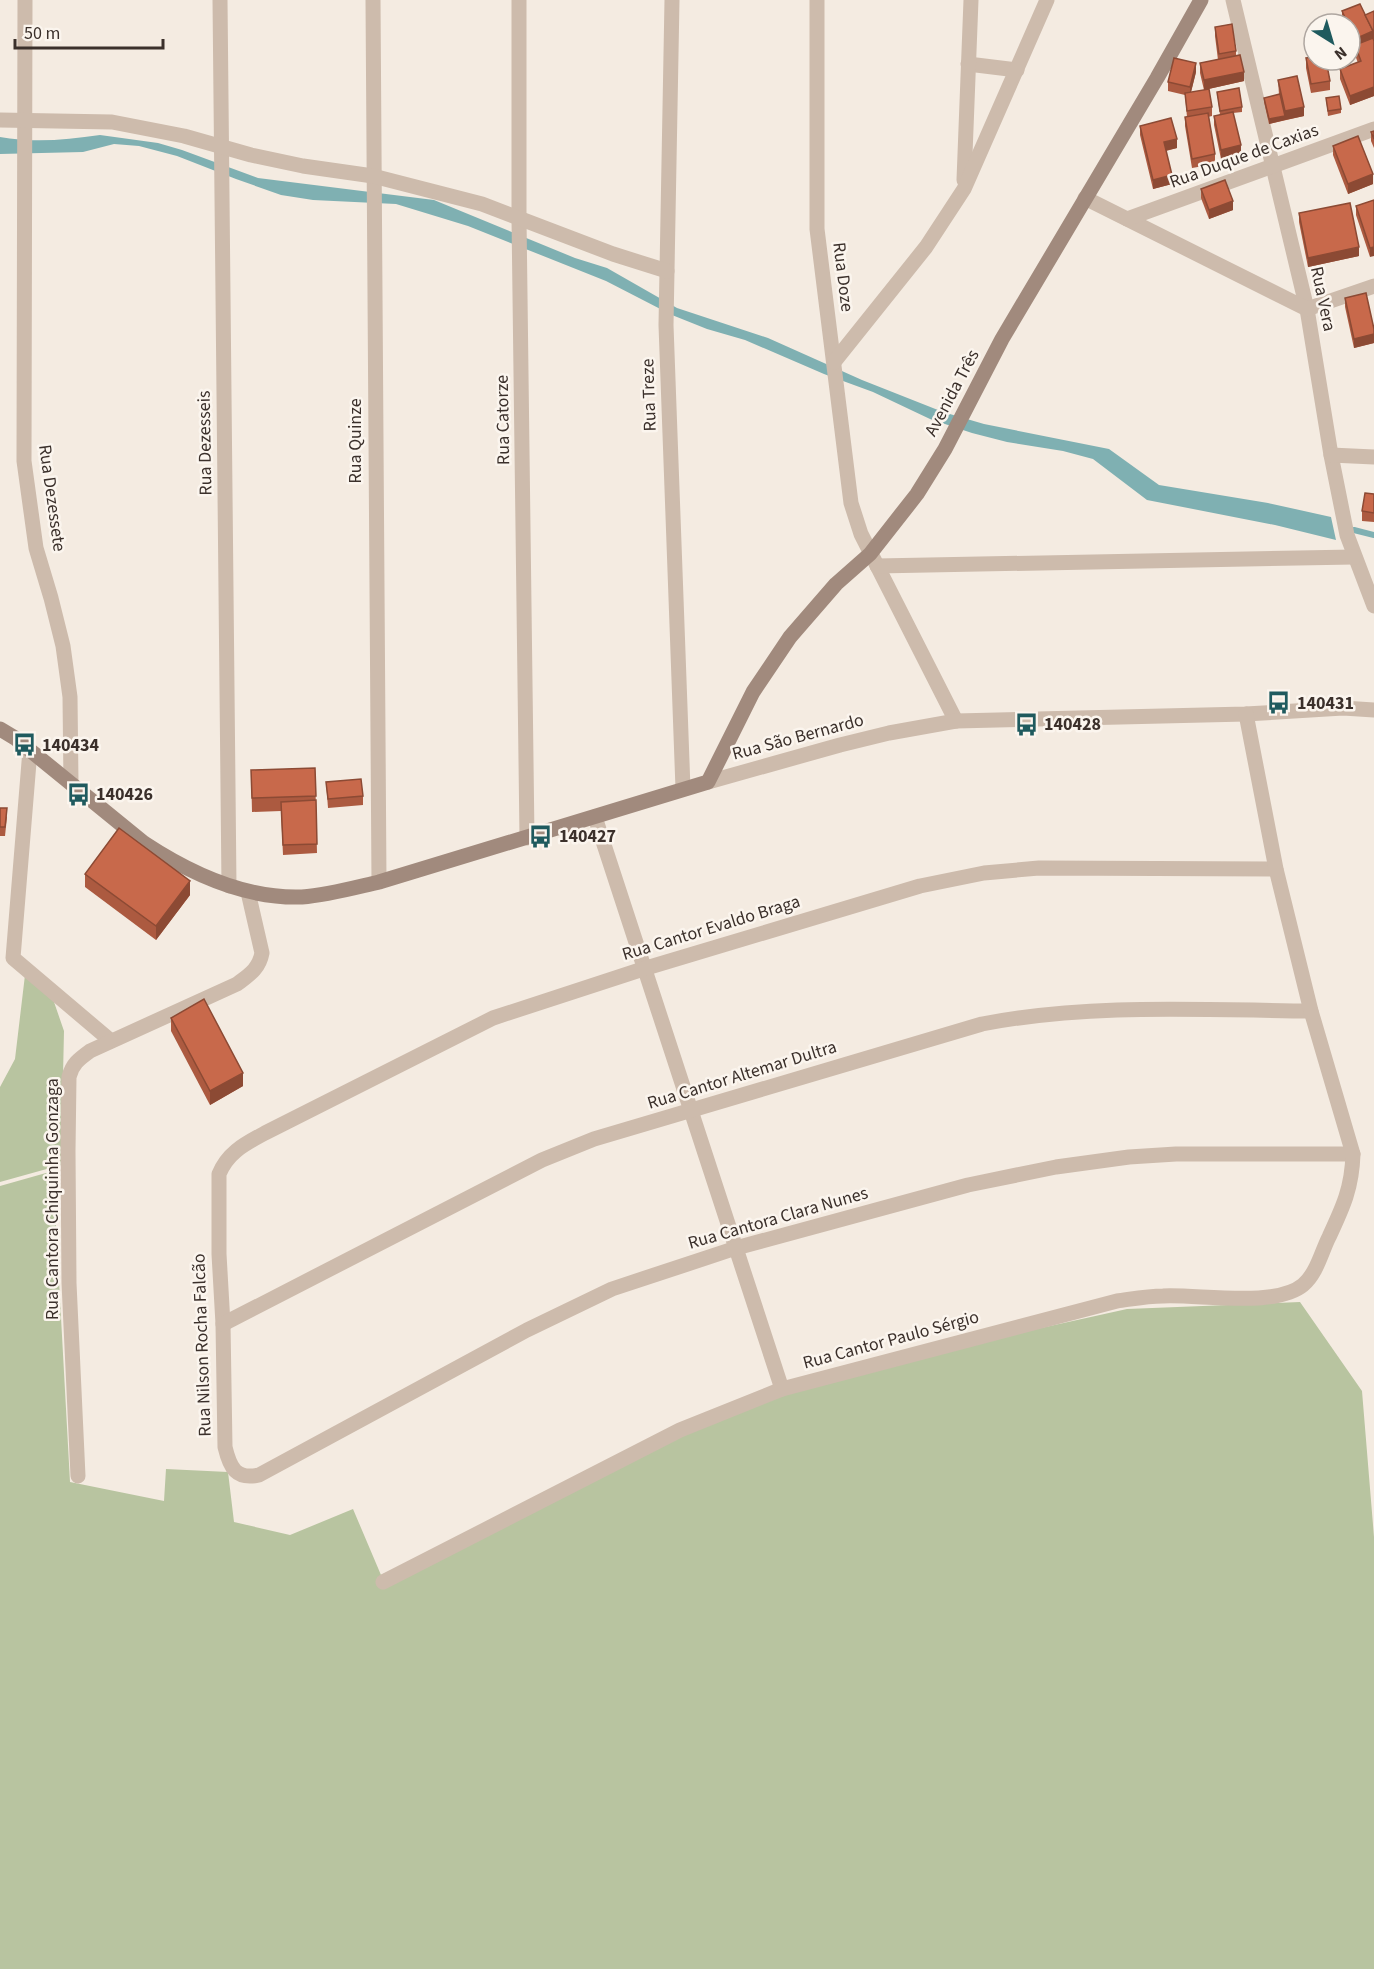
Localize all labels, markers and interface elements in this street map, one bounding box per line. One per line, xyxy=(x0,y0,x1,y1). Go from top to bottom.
scale bar xyxy=(15,12,164,50)
north arrow xyxy=(1302,12,1362,72)
text: 50 m xyxy=(24,21,60,46)
text: N xyxy=(1330,41,1351,65)
street label: Rua Duque de Caxias xyxy=(1166,117,1322,195)
street label: Rua Doze xyxy=(826,241,860,313)
street label: Rua Vera xyxy=(1304,264,1342,334)
street label: Avenida Três xyxy=(919,345,985,441)
street label: Rua Treze xyxy=(635,358,663,432)
street label: Rua Catorze xyxy=(490,375,516,465)
street label: Rua Dezesseis xyxy=(192,390,218,496)
street label: Rua Quinze xyxy=(343,398,368,484)
street label: Rua Dezessete xyxy=(32,443,72,553)
bus stop icon: 140431 xyxy=(1266,690,1292,716)
place label: 140431 xyxy=(1297,691,1354,716)
street label: Rua São Bernardo xyxy=(729,707,867,767)
bus stop icon: 140428 xyxy=(1013,711,1039,737)
place label: 140428 xyxy=(1044,712,1101,737)
bus stop icon: 140434 xyxy=(11,732,37,758)
place label: 140434 xyxy=(42,733,100,758)
bus stop icon: 140426 xyxy=(65,781,91,807)
place label: 140426 xyxy=(96,782,153,807)
bus stop icon: 140427 xyxy=(528,823,554,849)
place label: 140427 xyxy=(559,824,616,849)
street label: Rua Cantor Evaldo Braga xyxy=(619,889,803,967)
street label: Rua Cantor Altemar Dultra xyxy=(644,1034,840,1116)
street label: Rua Cantora Chiquinha Gonzaga xyxy=(40,1078,65,1320)
street label: Rua Cantora Clara Nunes xyxy=(685,1180,871,1256)
street label: Rua Nilson Rocha Falcão xyxy=(186,1253,218,1437)
street label: Rua Cantor Paulo Sérgio xyxy=(800,1304,982,1376)

